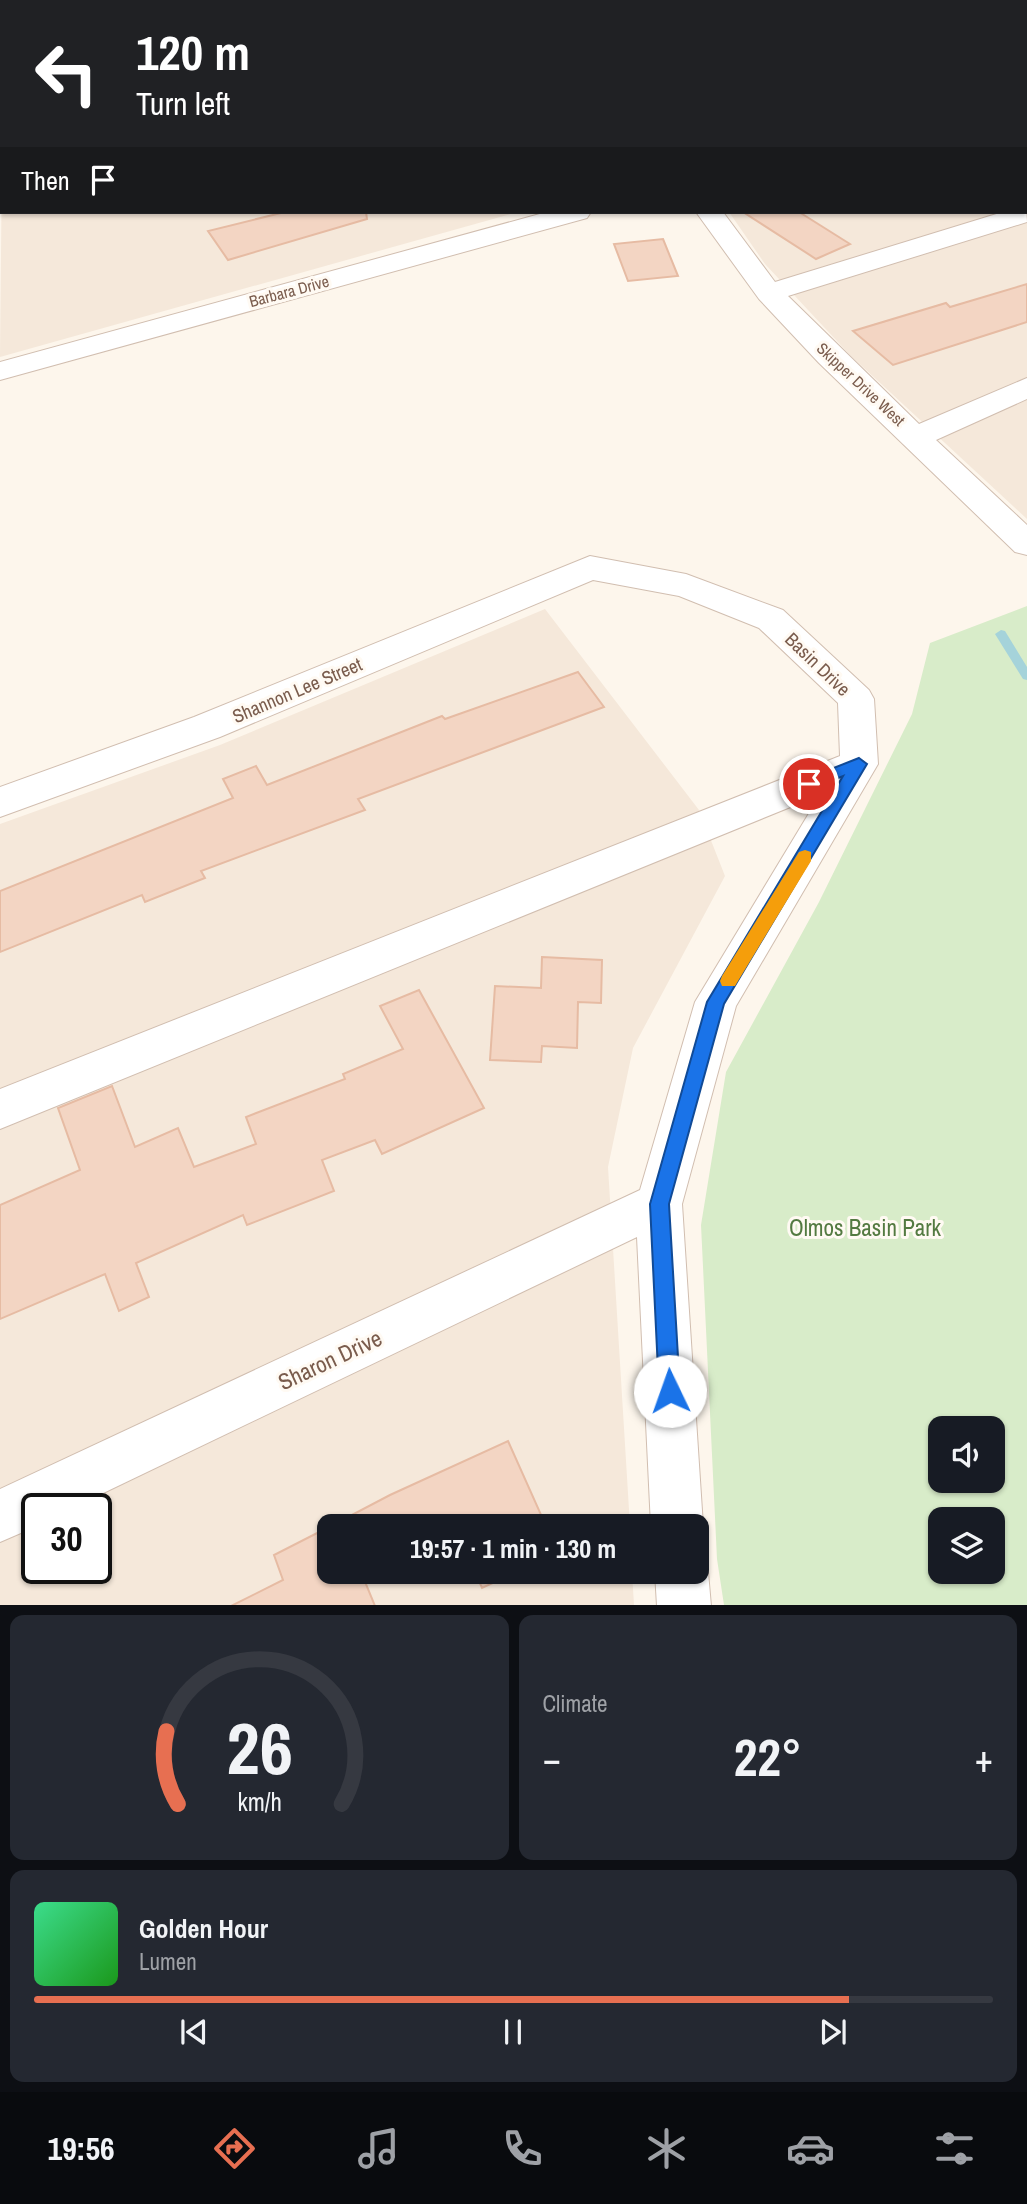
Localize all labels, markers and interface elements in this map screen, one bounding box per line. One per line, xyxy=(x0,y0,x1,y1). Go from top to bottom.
text: 120 m xyxy=(136,19,250,85)
icon: left xyxy=(21,28,112,119)
text: Turn left xyxy=(136,82,230,125)
icon: arrive xyxy=(84,161,122,199)
text: Then xyxy=(21,163,70,198)
street label: Barbara Drive xyxy=(247,270,331,312)
street label: Skipper Drive West xyxy=(812,337,910,431)
street label: Basin Drive xyxy=(780,626,856,702)
street label: Shannon Lee Street xyxy=(228,651,366,729)
pin xyxy=(779,754,839,814)
icon: arrive xyxy=(790,765,828,803)
park label: Olmos Basin Park xyxy=(789,1212,942,1243)
street label: Sharon Drive xyxy=(273,1322,387,1397)
position arrow xyxy=(633,1354,707,1428)
map controls xyxy=(928,1416,1005,1584)
button: sound xyxy=(928,1416,1005,1493)
speed limit sign: 30 xyxy=(21,1493,112,1584)
button: layers xyxy=(928,1507,1005,1584)
text: 19:57 · 1 min · 130 m xyxy=(410,1531,616,1566)
text: Climate xyxy=(543,1688,607,1719)
text: 26 xyxy=(226,1699,292,1797)
text: 22° xyxy=(734,1722,802,1792)
text: − xyxy=(543,1733,561,1784)
text: + xyxy=(975,1733,993,1784)
text: km/h xyxy=(237,1784,281,1818)
text: Golden Hour xyxy=(139,1911,268,1946)
text: Lumen xyxy=(139,1946,197,1977)
icon: previous xyxy=(175,2013,213,2051)
icon: pause xyxy=(494,2013,532,2051)
icon: next xyxy=(814,2013,852,2051)
icon: directions xyxy=(210,2124,259,2173)
icon: music xyxy=(354,2124,403,2173)
icon: phone xyxy=(498,2124,547,2173)
icon: climate xyxy=(642,2124,691,2173)
icon: car xyxy=(786,2124,835,2173)
icon: filters xyxy=(930,2124,979,2173)
text: 19:56 xyxy=(48,2127,115,2170)

